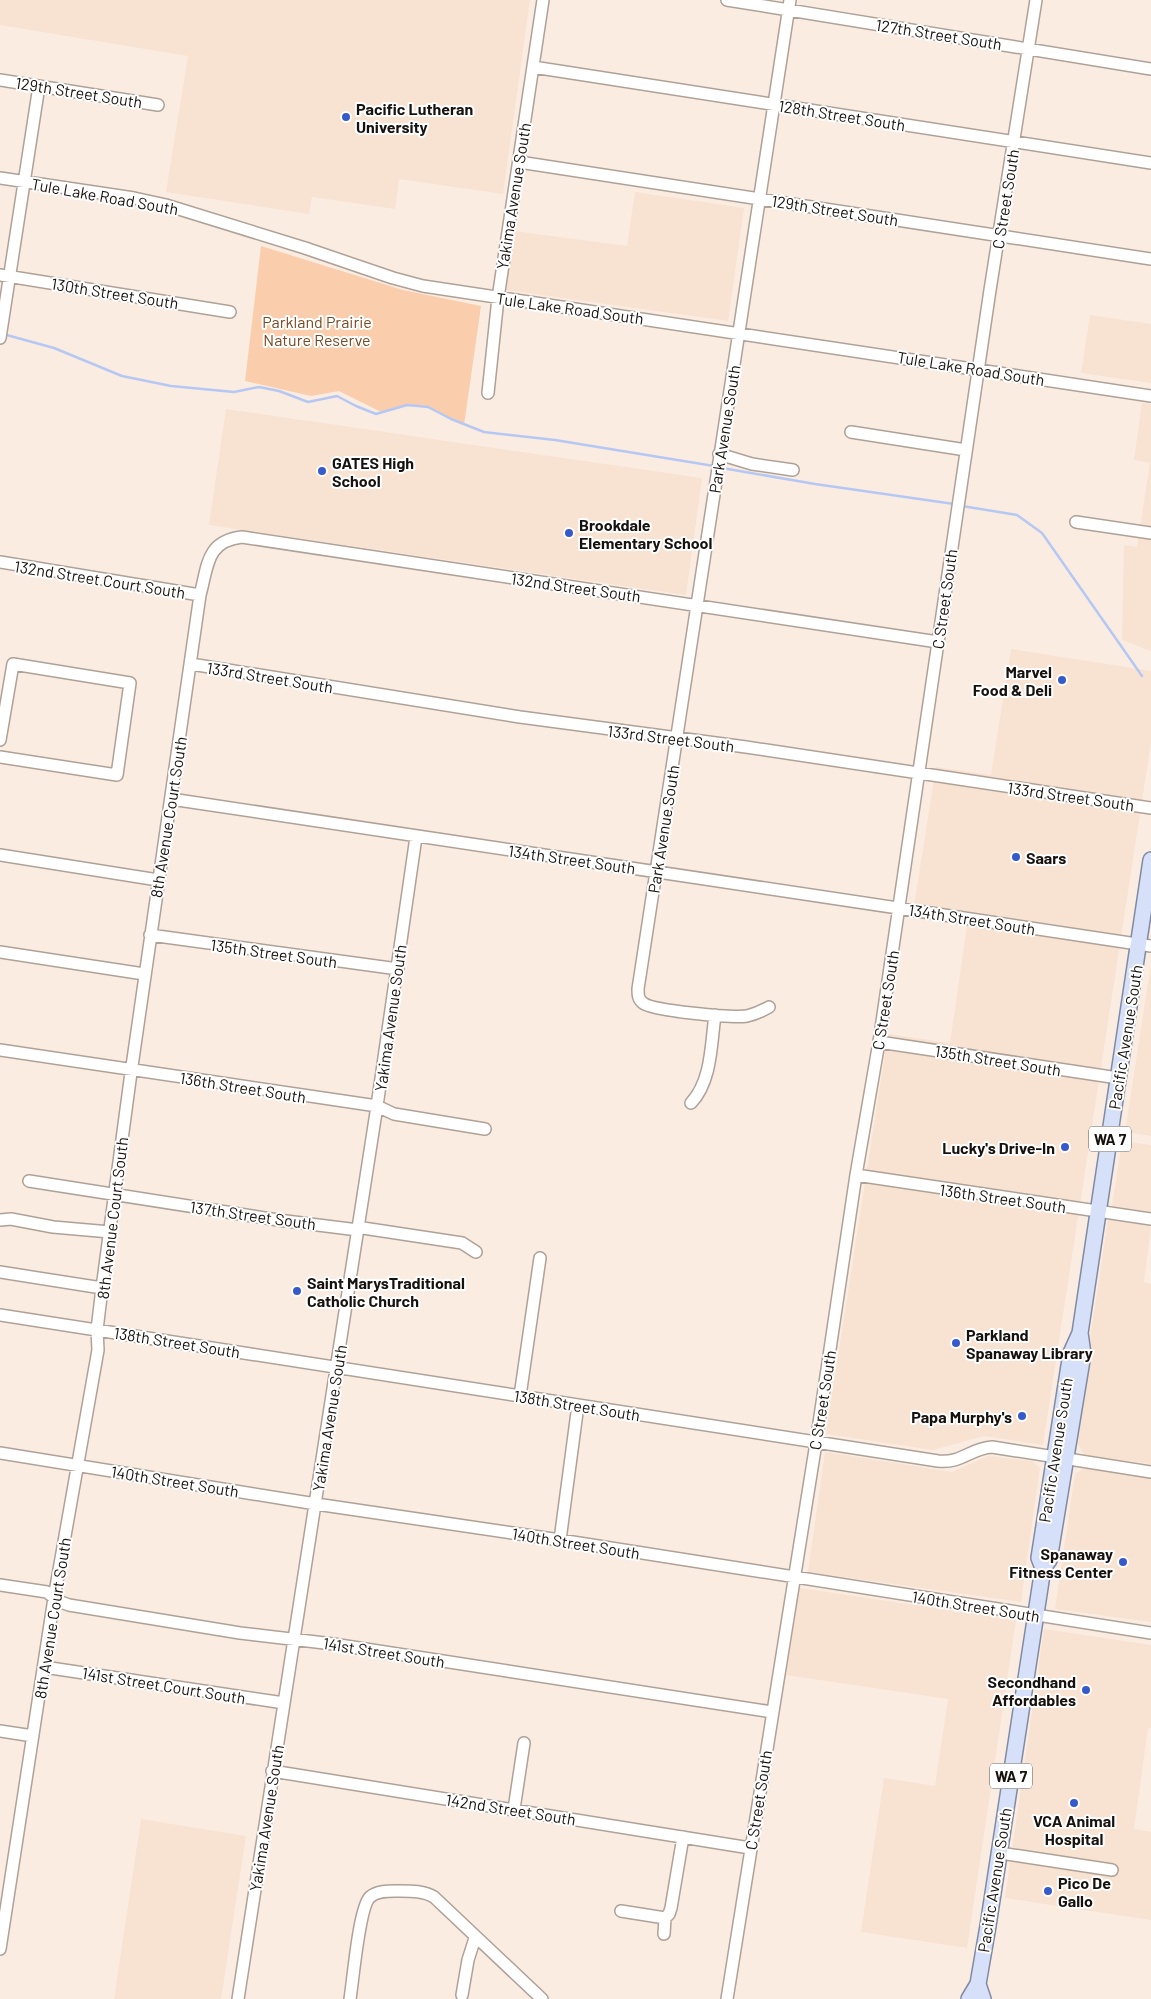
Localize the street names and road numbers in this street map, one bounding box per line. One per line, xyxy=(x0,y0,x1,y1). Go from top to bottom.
street label: 127th Street South xyxy=(875,15,1003,53)
street label: 129th Street South xyxy=(14,73,144,111)
street label: 128th Street South xyxy=(777,96,907,134)
street label: Yakima Avenue South xyxy=(492,121,534,271)
street label: C Street South xyxy=(988,148,1022,250)
street label: Tule Lake Road South xyxy=(30,174,180,218)
street label: 129th Street South xyxy=(770,191,900,229)
street label: 130th Street South xyxy=(50,274,180,312)
street label: Tule Lake Road South xyxy=(495,288,645,328)
street label: Tule Lake Road South xyxy=(896,347,1046,389)
street label: Park Avenue South xyxy=(704,363,744,495)
street label: C Street South xyxy=(928,548,960,650)
street label: 132nd Street Court South xyxy=(13,556,187,602)
street label: 132nd Street South xyxy=(510,568,642,606)
street label: 133rd Street South xyxy=(205,658,335,696)
street label: 133rd Street South xyxy=(606,721,736,755)
street label: 8th Avenue Court South xyxy=(146,735,190,899)
street label: Park Avenue South xyxy=(643,763,683,895)
street label: 133rd Street South xyxy=(1006,778,1136,814)
street label: 134th Street South xyxy=(507,841,637,877)
street label: 134th Street South xyxy=(907,900,1037,938)
street label: 135th Street South xyxy=(209,935,339,971)
street label: Yakima Avenue South xyxy=(370,943,410,1093)
street label: C Street South xyxy=(868,949,902,1051)
street label: Pacific Avenue South xyxy=(1104,963,1146,1111)
street label: 135th Street South xyxy=(933,1041,1063,1079)
street label: 136th Street South xyxy=(178,1068,308,1106)
road number: WA 7 xyxy=(1089,1126,1131,1152)
street label: 8th Avenue Court South xyxy=(93,1136,131,1300)
street label: 136th Street South xyxy=(938,1180,1068,1216)
street label: 137th Street South xyxy=(189,1197,317,1233)
street label: 138th Street South xyxy=(112,1323,242,1361)
street label: Yakima Avenue South xyxy=(308,1343,350,1493)
street label: C Street South xyxy=(805,1349,839,1451)
street label: Pacific Avenue South xyxy=(1034,1376,1076,1524)
street label: 138th Street South xyxy=(512,1386,642,1424)
street label: 140th Street South xyxy=(110,1462,240,1500)
street label: 140th Street South xyxy=(511,1524,641,1562)
street label: 8th Avenue Court South xyxy=(30,1536,74,1700)
street label: 140th Street South xyxy=(911,1587,1041,1625)
street label: 141st Street South xyxy=(322,1633,446,1671)
street label: 141st Street Court South xyxy=(81,1663,247,1707)
street label: Yakima Avenue South xyxy=(245,1743,287,1893)
street label: C Street South xyxy=(741,1749,775,1851)
road number: WA 7 xyxy=(990,1764,1032,1788)
street label: 142nd Street South xyxy=(445,1789,577,1829)
street label: Pacific Avenue South xyxy=(973,1806,1015,1954)

